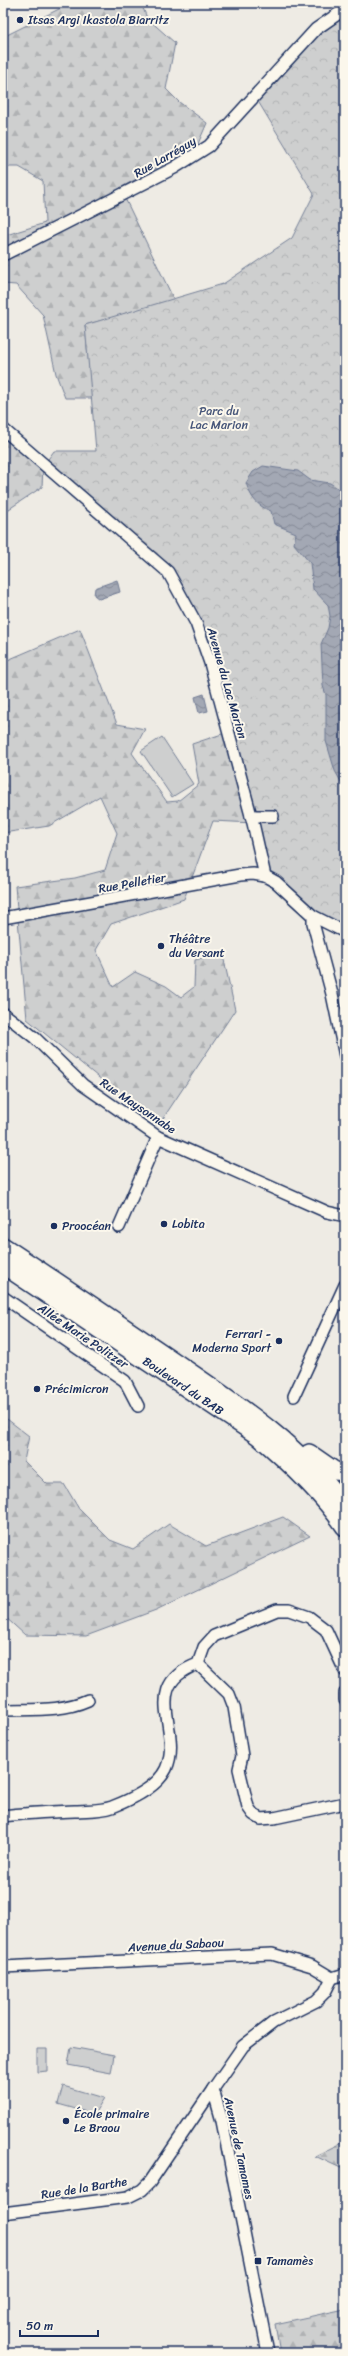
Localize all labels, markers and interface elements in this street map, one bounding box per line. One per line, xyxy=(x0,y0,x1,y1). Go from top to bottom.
place label: Itsas Argi Ikastola Biarritz xyxy=(27,9,169,31)
marker: Itsas Argi Ikastola Biarritz xyxy=(15,15,25,25)
street label: Rue Larréguy xyxy=(129,130,201,184)
park label: Parc du Lac Marion xyxy=(190,400,248,436)
street label: Avenue du Lac Marion xyxy=(200,624,254,742)
street label: Rue Pelletier xyxy=(97,866,168,900)
place label: Théâtre du Versant xyxy=(169,928,225,964)
marker: Théâtre du Versant xyxy=(156,941,166,951)
street label: Rue Maysonnabe xyxy=(95,1072,181,1140)
place label: Lobita xyxy=(172,1213,205,1235)
place label: Proocéan xyxy=(62,1215,112,1237)
marker: Lobita xyxy=(159,1219,169,1229)
marker: Proocéan xyxy=(49,1221,59,1231)
street label: Allée Marie Politzer xyxy=(32,1297,134,1375)
place label: Ferrari - Moderna Sport xyxy=(192,1323,272,1359)
marker: Ferrari - Moderna Sport xyxy=(274,1336,284,1346)
street label: Boulevard du BAB xyxy=(138,1350,229,1421)
place label: Précimicron xyxy=(45,1378,109,1400)
marker: Précimicron xyxy=(32,1384,42,1394)
street label: Avenue du Sabaou xyxy=(126,1931,225,1959)
street label: Avenue de Tamames xyxy=(217,2094,261,2201)
place label: École primaire Le Braou xyxy=(74,2103,149,2139)
marker: École primaire Le Braou xyxy=(61,2116,71,2126)
street label: Rue de la Barthe xyxy=(39,2170,129,2206)
place label: Tamamès xyxy=(266,2250,313,2272)
marker: Tamamès xyxy=(253,2256,263,2266)
scale bar xyxy=(20,2312,98,2338)
text: 50 m xyxy=(26,2315,53,2337)

